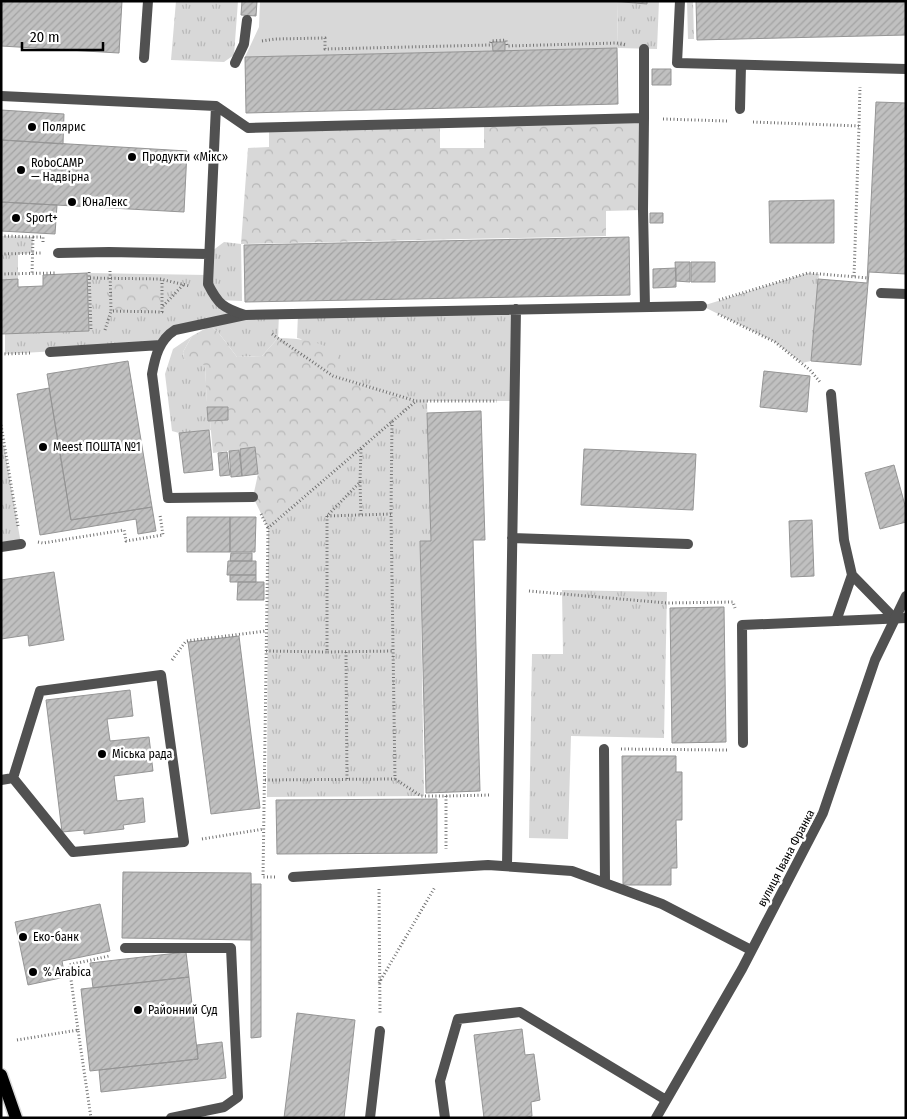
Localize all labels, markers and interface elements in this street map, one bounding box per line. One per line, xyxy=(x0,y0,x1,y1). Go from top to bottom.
scale bar xyxy=(22,20,104,52)
text: 20 m xyxy=(30,28,60,46)
place label: Полярис xyxy=(42,120,86,134)
marker: Полярис xyxy=(26,121,38,133)
place label: Продукти «Мікс» xyxy=(142,150,228,164)
marker: Продукти «Мікс» xyxy=(126,151,138,163)
place label: RoboCAMP — Надвірна xyxy=(31,156,89,184)
marker: RoboCAMP — Надвірна xyxy=(15,164,27,176)
place label: ЮнаЛекс xyxy=(82,195,128,209)
marker: ЮнаЛекс xyxy=(66,196,78,208)
place label: Sport+ xyxy=(26,211,58,225)
marker: Sport+ xyxy=(10,212,22,224)
place label: Meest ПОШТА №1 xyxy=(53,440,141,454)
marker: Meest ПОШТА №1 xyxy=(37,441,49,453)
place label: Міська рада xyxy=(112,747,173,761)
marker: Міська рада xyxy=(96,748,108,760)
street label: вулиця Івана Франка xyxy=(755,807,817,909)
place label: Еко-банк xyxy=(33,930,79,944)
marker: Еко-банк xyxy=(17,931,29,943)
place label: % Arabica xyxy=(43,965,91,979)
marker: % Arabica xyxy=(27,966,39,978)
place label: Районний Суд xyxy=(148,1003,218,1017)
marker: Районний Суд xyxy=(132,1004,144,1016)

